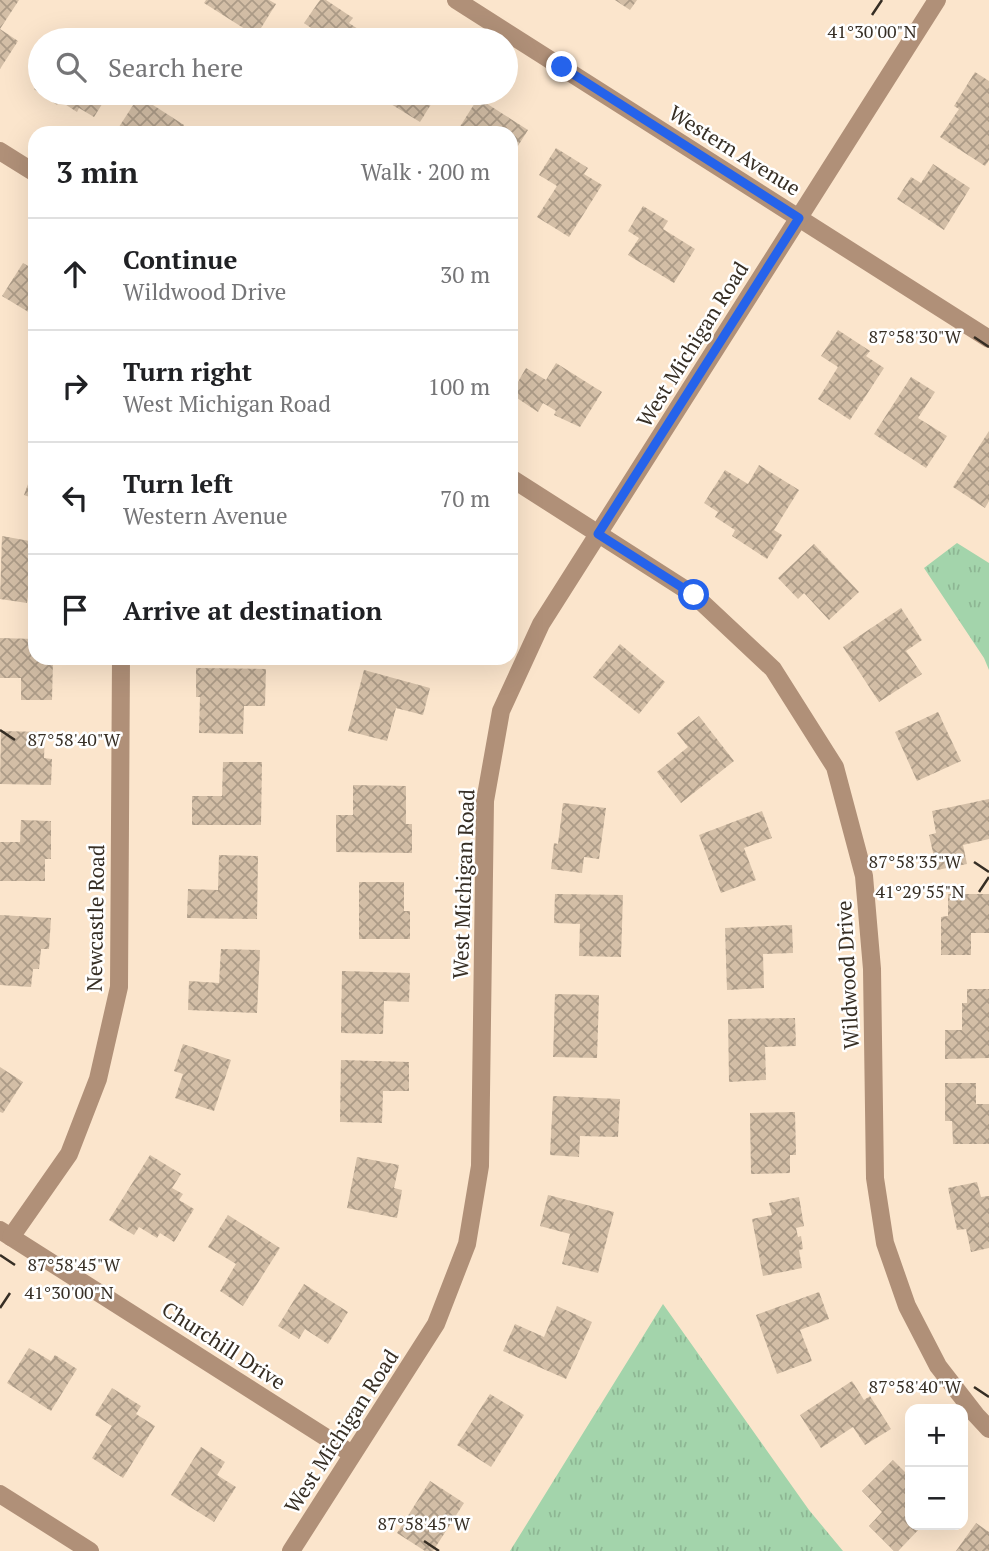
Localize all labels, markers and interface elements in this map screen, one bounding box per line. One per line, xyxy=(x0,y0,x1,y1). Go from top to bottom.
text: 41°30'00"N xyxy=(827,19,917,43)
search box xyxy=(28,28,518,105)
icon: search xyxy=(52,48,90,86)
text: Search here xyxy=(108,50,243,84)
route end xyxy=(546,51,577,82)
street label: Western Avenue xyxy=(664,98,806,202)
text: 3 min xyxy=(56,152,138,192)
text: Walk · 200 m xyxy=(361,156,490,187)
text: Continue xyxy=(123,242,237,276)
icon: ahead xyxy=(56,255,94,293)
street label: West Michigan Road xyxy=(630,256,754,432)
text: 30 m xyxy=(440,259,490,290)
text: Wildwood Drive xyxy=(123,276,286,307)
text: 87°58'30"W xyxy=(869,324,962,348)
text: Turn right xyxy=(123,354,252,388)
icon: right xyxy=(56,367,94,405)
text: 100 m xyxy=(428,371,490,402)
text: West Michigan Road xyxy=(123,388,331,419)
text: Turn left xyxy=(123,466,233,500)
icon: left xyxy=(56,479,94,517)
text: 70 m xyxy=(440,483,490,514)
text: Western Avenue xyxy=(123,500,288,531)
route start xyxy=(678,579,709,610)
icon: arrive xyxy=(56,591,94,629)
text: Arrive at destination xyxy=(123,593,382,627)
text: 87°58'40"W xyxy=(28,727,121,751)
street label: West Michigan Road xyxy=(446,788,480,979)
street label: Newcastle Road xyxy=(80,844,110,992)
text: 87°58'35"W xyxy=(869,849,962,873)
text: 41°29'55"N xyxy=(875,879,965,903)
street label: Wildwood Drive xyxy=(829,900,865,1050)
text: 87°58'45"W xyxy=(28,1252,121,1276)
text: 41°30'00"N xyxy=(24,1280,114,1304)
street label: Churchill Drive xyxy=(157,1295,291,1395)
street label: West Michigan Road xyxy=(278,1343,405,1518)
text: 87°58'40"W xyxy=(869,1374,962,1398)
map controls xyxy=(905,1404,968,1530)
button: + xyxy=(905,1404,968,1467)
button: − xyxy=(905,1467,968,1530)
text: 87°58'45"W xyxy=(378,1511,471,1535)

